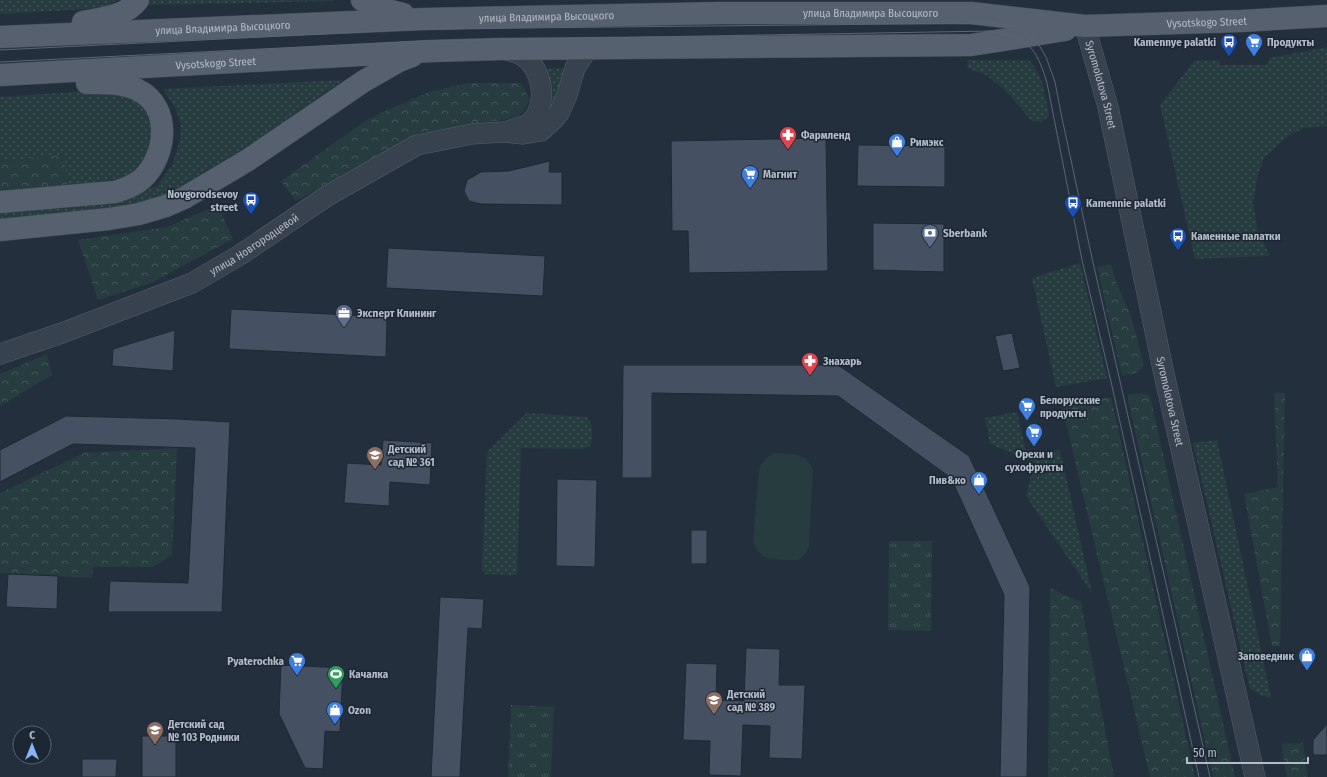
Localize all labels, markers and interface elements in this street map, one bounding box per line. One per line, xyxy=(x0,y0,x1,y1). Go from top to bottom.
street label: улица Владимира Высоцкого xyxy=(803,7,938,20)
street label: улица Владимира Высоцкого xyxy=(479,9,615,24)
street label: Vysotskogo Street xyxy=(1166,14,1248,30)
street label: улица Владимира Высоцкого xyxy=(155,18,291,37)
bus stop icon: Kamennye palatki xyxy=(1219,32,1239,57)
supermarket icon: Продукты xyxy=(1244,32,1264,57)
place label: Kamennye palatki xyxy=(1134,36,1216,49)
place label: Продукты xyxy=(1267,36,1314,49)
street label: Syromolotova Street xyxy=(1083,39,1119,131)
street label: Vysotskogo Street xyxy=(175,54,257,72)
pharmacy icon: Фармленд xyxy=(778,125,798,150)
place label: Фармленд xyxy=(801,129,851,142)
shop icon: Римэкс xyxy=(887,132,907,157)
place label: Римэкс xyxy=(910,136,944,149)
supermarket icon: Магнит xyxy=(740,164,760,189)
place label: Магнит xyxy=(763,168,797,181)
place label: Novgorodsevoy street xyxy=(167,188,239,214)
bus stop icon: Novgorodsevoy street xyxy=(241,190,261,215)
bus stop icon: Kamennie palatki xyxy=(1063,193,1083,218)
place label: Kamennie palatki xyxy=(1086,197,1166,210)
street label: улица Новгородцевой xyxy=(207,211,301,278)
bank icon: Sberbank xyxy=(920,223,940,248)
bus stop icon: Каменные палатки xyxy=(1168,226,1188,251)
place label: Sberbank xyxy=(943,227,987,240)
place label: Каменные палатки xyxy=(1191,230,1281,243)
office icon: Эксперт Клининг xyxy=(334,303,354,328)
place label: Эксперт Клининг xyxy=(357,307,437,320)
pharmacy icon: Знахарь xyxy=(800,351,820,376)
place label: Знахарь xyxy=(822,355,862,368)
street label: Syromolotova Street xyxy=(1154,355,1187,448)
place label: Белорусские продукты xyxy=(1040,394,1101,420)
supermarket icon: Белорусские продукты xyxy=(1017,396,1037,421)
supermarket icon: Орехи и сухофрукты xyxy=(1024,422,1044,447)
place label: Детский сад № 361 xyxy=(387,443,435,469)
school or university icon: Детский сад № 361 xyxy=(365,445,385,470)
place label: Орехи и сухофрукты xyxy=(1005,448,1063,474)
shop icon: Пив&ко xyxy=(969,470,989,495)
place label: Пив&ко xyxy=(929,474,966,487)
shop icon: Заповедник xyxy=(1297,646,1317,671)
place label: Заповедник xyxy=(1237,650,1294,663)
supermarket icon: Pyaterochka xyxy=(287,651,307,676)
place label: Pyaterochka xyxy=(227,655,285,668)
sports icon: Качалка xyxy=(326,664,346,689)
place label: Качалка xyxy=(349,668,389,681)
place label: Детский сад № 389 xyxy=(726,688,775,714)
school or university icon: Детский сад № 389 xyxy=(704,690,724,715)
shop icon: Ozon xyxy=(325,700,345,725)
place label: Ozon xyxy=(348,704,371,717)
place label: Детский сад № 103 Родники xyxy=(167,718,240,744)
school or university icon: Детский сад № 103 Родники xyxy=(145,720,165,745)
north arrow xyxy=(12,725,52,765)
text: С xyxy=(29,729,35,742)
scale bar xyxy=(1187,739,1308,765)
text: 50 m xyxy=(1193,746,1217,760)

